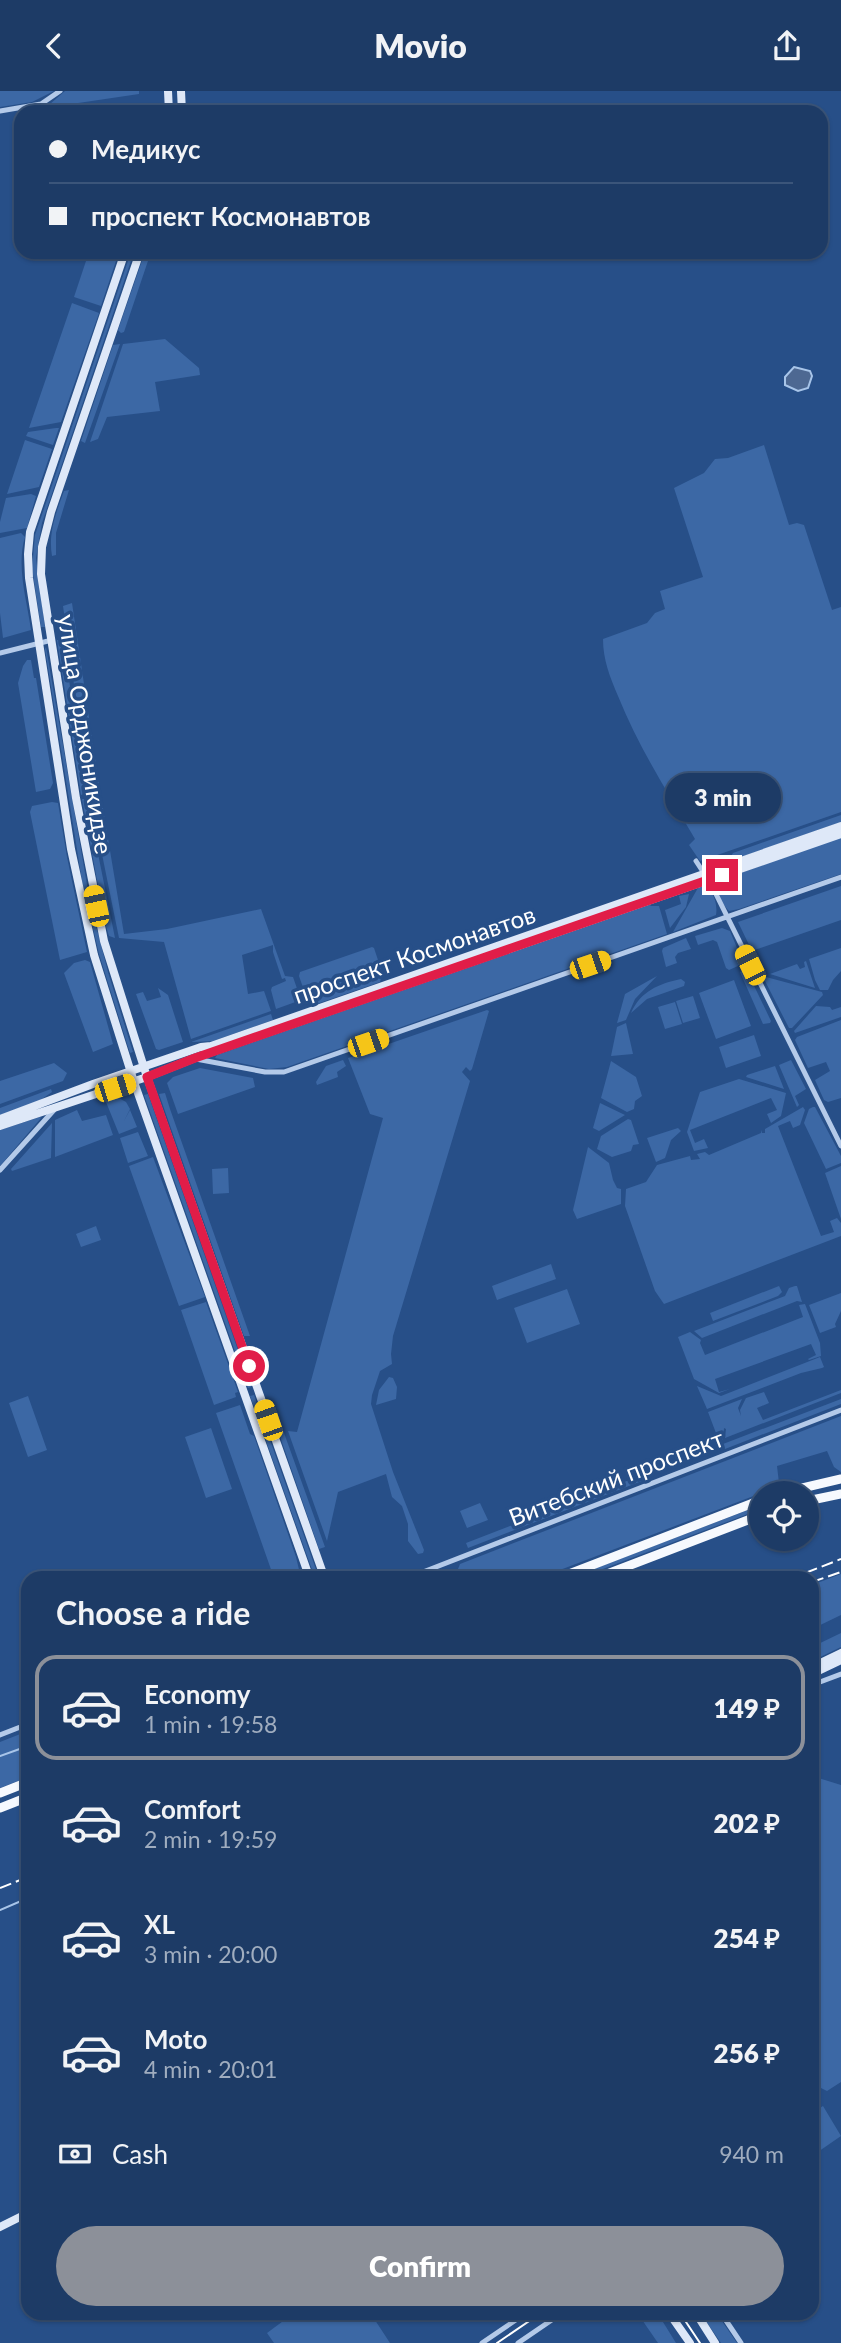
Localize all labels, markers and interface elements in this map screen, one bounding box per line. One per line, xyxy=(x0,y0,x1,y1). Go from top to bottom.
text: Movio xyxy=(374,26,467,65)
icon: back xyxy=(35,27,73,65)
icon: share xyxy=(768,27,806,65)
text: Медикус xyxy=(91,133,201,165)
text: проспект Космонавтов xyxy=(91,200,371,232)
street label: улица Орджоникидзе xyxy=(53,612,119,856)
callout: 3 min xyxy=(664,773,780,823)
text: 3 min xyxy=(694,783,752,811)
route end xyxy=(706,859,738,891)
car xyxy=(82,883,111,929)
street label: проспект Космонавтов xyxy=(289,899,539,1009)
car xyxy=(732,942,769,988)
car xyxy=(567,948,614,982)
car xyxy=(345,1026,392,1060)
car xyxy=(92,1072,139,1104)
route start xyxy=(233,1350,265,1382)
car xyxy=(252,1397,285,1443)
street label: Витебский проспект xyxy=(504,1423,728,1531)
map controls xyxy=(749,1481,819,1551)
button: locate xyxy=(749,1481,819,1551)
text: Choose a ride xyxy=(56,1593,250,1632)
icon: car xyxy=(60,1676,123,1739)
text: Economy xyxy=(144,1678,250,1710)
text: 149 ₽ xyxy=(714,1692,780,1724)
text: 1 min · 19:58 xyxy=(144,1710,277,1738)
icon: car xyxy=(60,1791,123,1854)
text: Comfort xyxy=(144,1793,241,1825)
text: 202 ₽ xyxy=(714,1807,780,1839)
text: 2 min · 19:59 xyxy=(144,1825,277,1853)
icon: car xyxy=(60,1906,123,1969)
text: XL xyxy=(144,1908,175,1940)
text: 254 ₽ xyxy=(714,1922,780,1954)
text: 3 min · 20:00 xyxy=(144,1940,277,1968)
icon: car xyxy=(60,2021,123,2084)
text: Moto xyxy=(144,2023,207,2055)
text: 256 ₽ xyxy=(714,2037,780,2069)
text: 4 min · 20:01 xyxy=(144,2055,277,2083)
icon: cash xyxy=(56,2135,94,2173)
text: Cash xyxy=(112,2138,168,2170)
text: 940 m xyxy=(719,2140,784,2168)
button: Confirm xyxy=(56,2226,784,2306)

